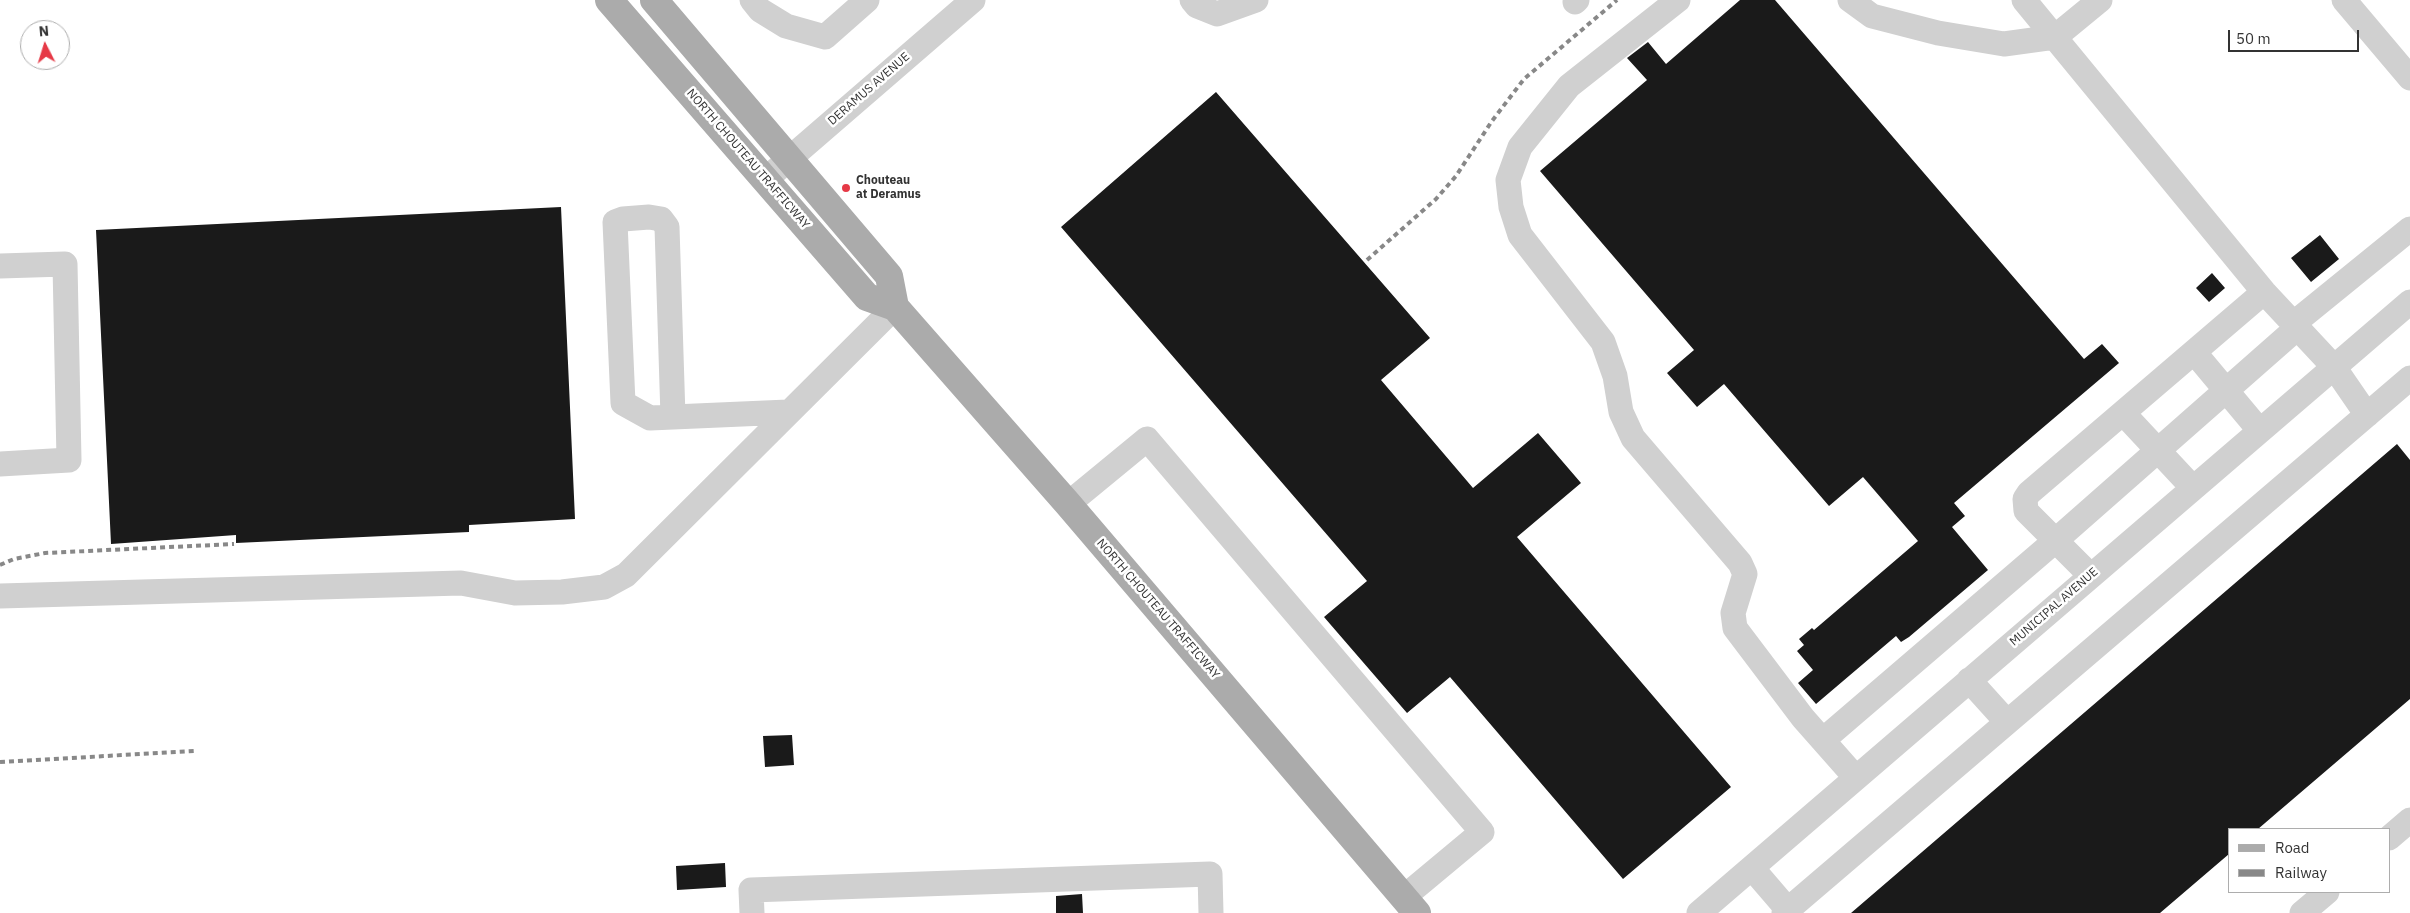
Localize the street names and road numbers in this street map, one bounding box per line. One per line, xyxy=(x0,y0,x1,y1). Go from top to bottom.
street label: DERAMUS AVENUE xyxy=(825,50,913,128)
street label: NORTH CHOUTEAU TRAFFICWAY xyxy=(683,86,813,232)
street label: NORTH CHOUTEAU TRAFFICWAY xyxy=(1093,536,1223,682)
street label: MUNICIPAL AVENUE xyxy=(2007,565,2101,649)

